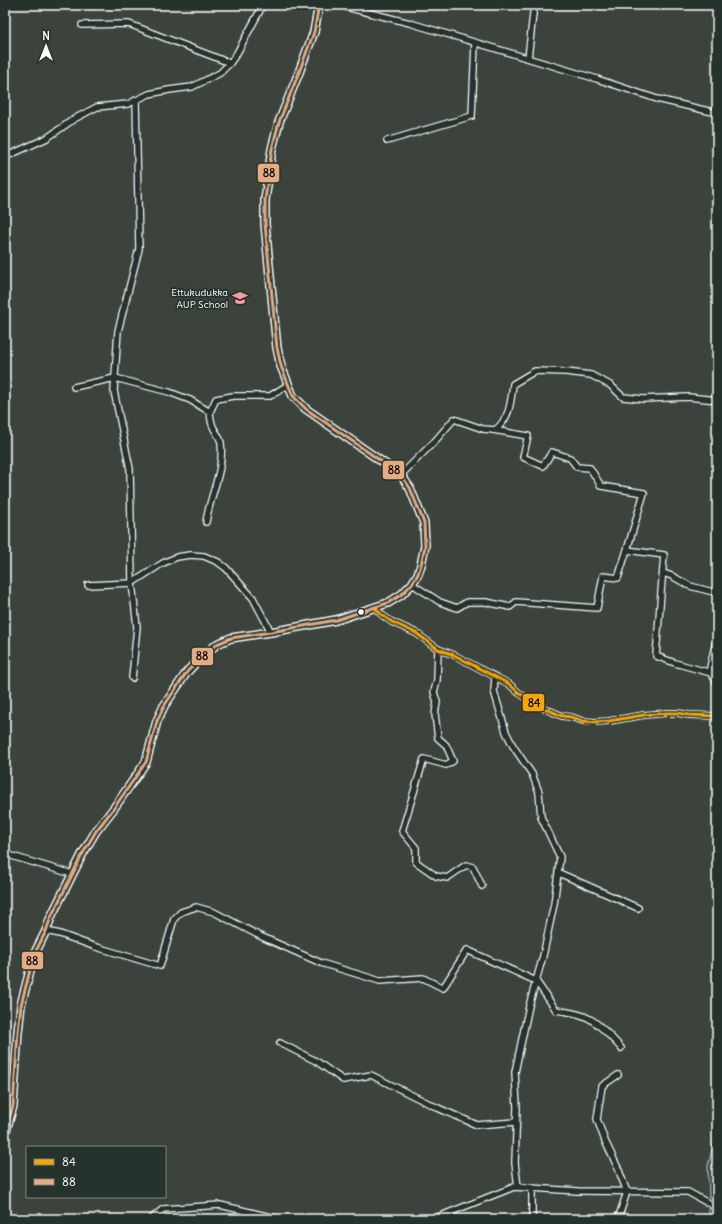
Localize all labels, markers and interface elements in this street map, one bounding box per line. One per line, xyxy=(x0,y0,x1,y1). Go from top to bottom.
north arrow xyxy=(26,26,66,66)
text: N xyxy=(42,29,50,43)
line badge: 88 xyxy=(257,163,280,183)
text: 88 xyxy=(263,166,275,180)
place label: Ettukudukka AUP School xyxy=(171,286,228,311)
school or university icon: Ettukudukka AUP School xyxy=(231,289,249,307)
line badge: 88 xyxy=(382,460,405,480)
text: 88 xyxy=(388,463,400,477)
unlabelled marker xyxy=(356,607,366,617)
line badge: 88 xyxy=(191,647,214,666)
text: 88 xyxy=(196,649,208,663)
line badge: 84 xyxy=(522,693,545,712)
text: 84 xyxy=(528,696,541,710)
line badge: 88 xyxy=(21,951,44,970)
text: 88 xyxy=(26,954,38,968)
legend xyxy=(26,1146,166,1198)
text: 84 xyxy=(62,1154,76,1169)
text: 88 xyxy=(62,1174,76,1189)

